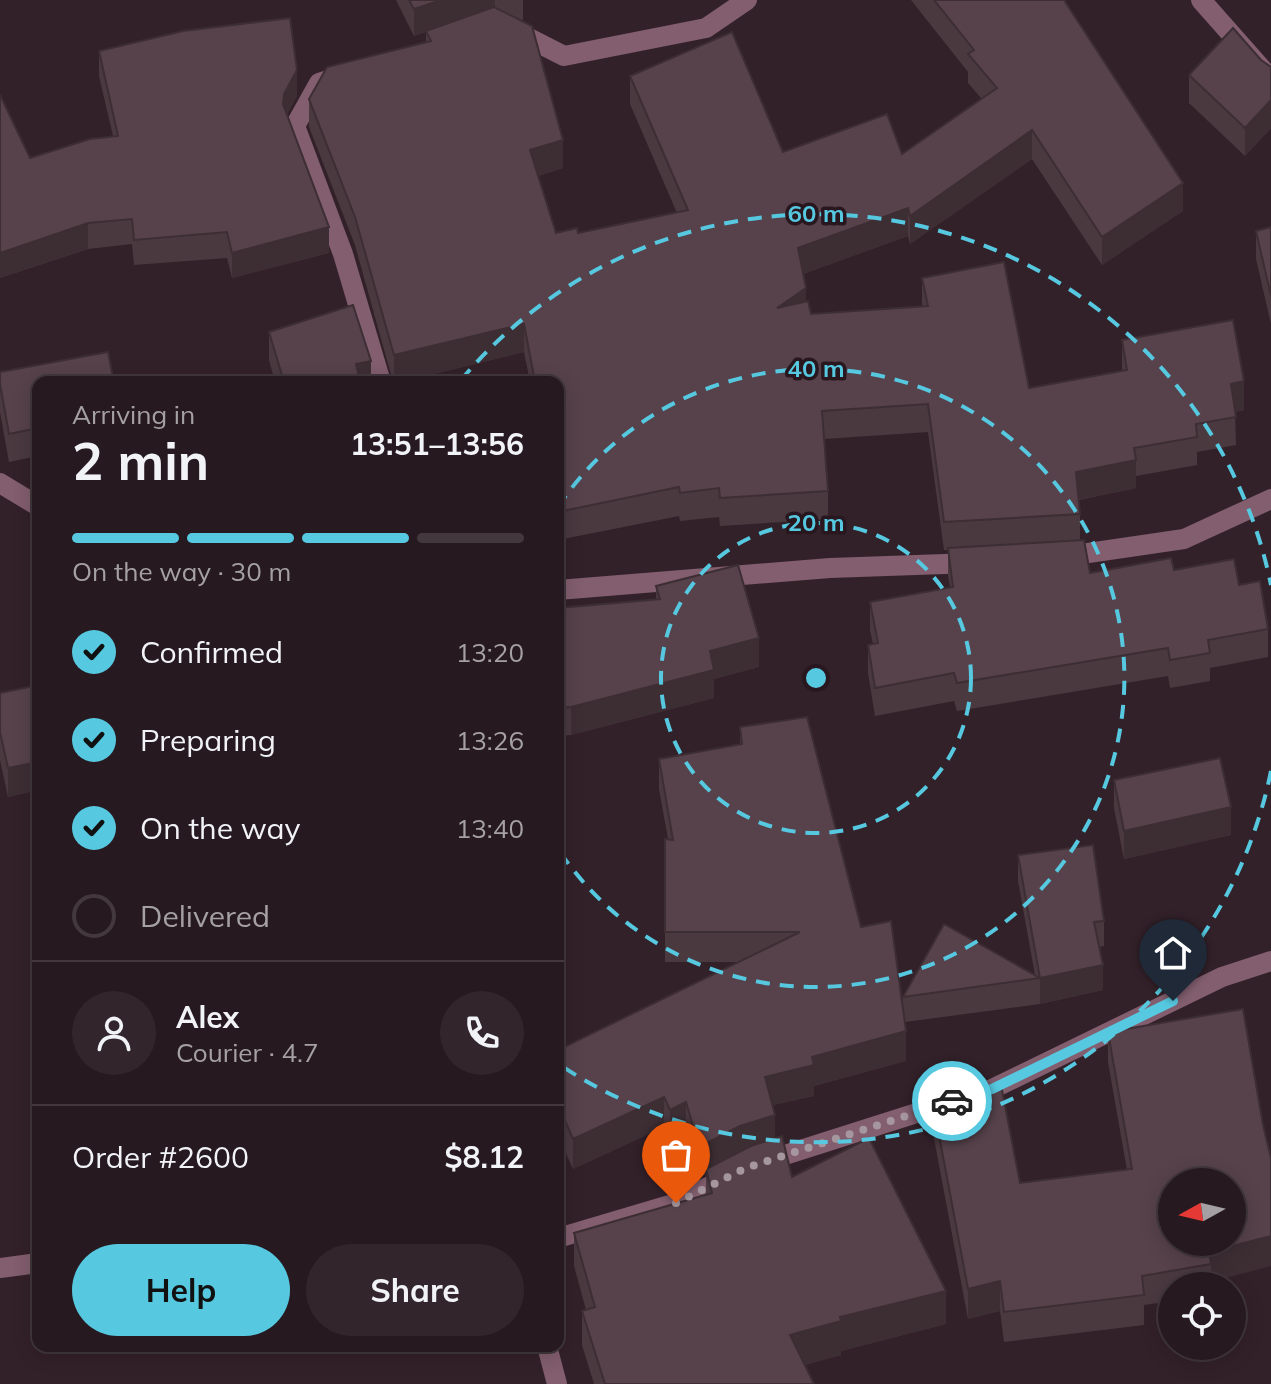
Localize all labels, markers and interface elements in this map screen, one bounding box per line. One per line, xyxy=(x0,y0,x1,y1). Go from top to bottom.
text: 60 m xyxy=(788,198,844,228)
text: 40 m xyxy=(788,353,844,383)
text: Arriving in xyxy=(72,398,195,431)
text: 13:51–13:56 xyxy=(350,425,524,463)
text: 2 min xyxy=(72,428,209,493)
text: 20 m xyxy=(788,507,844,537)
text: On the way · 30 m xyxy=(72,555,291,588)
icon: check xyxy=(72,630,116,674)
text: Confirmed xyxy=(140,633,283,671)
text: 13:20 xyxy=(456,636,524,669)
centre of rings xyxy=(802,664,830,692)
icon: check xyxy=(72,718,116,762)
text: Preparing xyxy=(140,721,276,759)
text: 13:26 xyxy=(456,724,524,757)
icon: check xyxy=(72,806,116,850)
text: On the way xyxy=(140,809,300,847)
text: 13:40 xyxy=(456,812,524,845)
text: Delivered xyxy=(140,897,270,935)
pin xyxy=(1139,919,1207,1001)
icon: home xyxy=(1151,931,1195,975)
button: person xyxy=(72,991,156,1075)
button: phone xyxy=(440,991,524,1075)
text: Alex xyxy=(176,998,239,1036)
text: Courier · 4.7 xyxy=(176,1036,319,1069)
courier xyxy=(912,1061,992,1141)
icon: car xyxy=(930,1079,974,1123)
pin xyxy=(642,1121,710,1203)
icon: bag xyxy=(654,1133,698,1177)
text: Order #2600 xyxy=(72,1138,249,1176)
text: $8.12 xyxy=(445,1138,524,1176)
north arrow xyxy=(1158,1168,1246,1256)
map controls xyxy=(1158,1168,1246,1360)
button: Help xyxy=(72,1244,290,1336)
button: Share xyxy=(306,1244,524,1336)
button: locate xyxy=(1158,1272,1246,1360)

